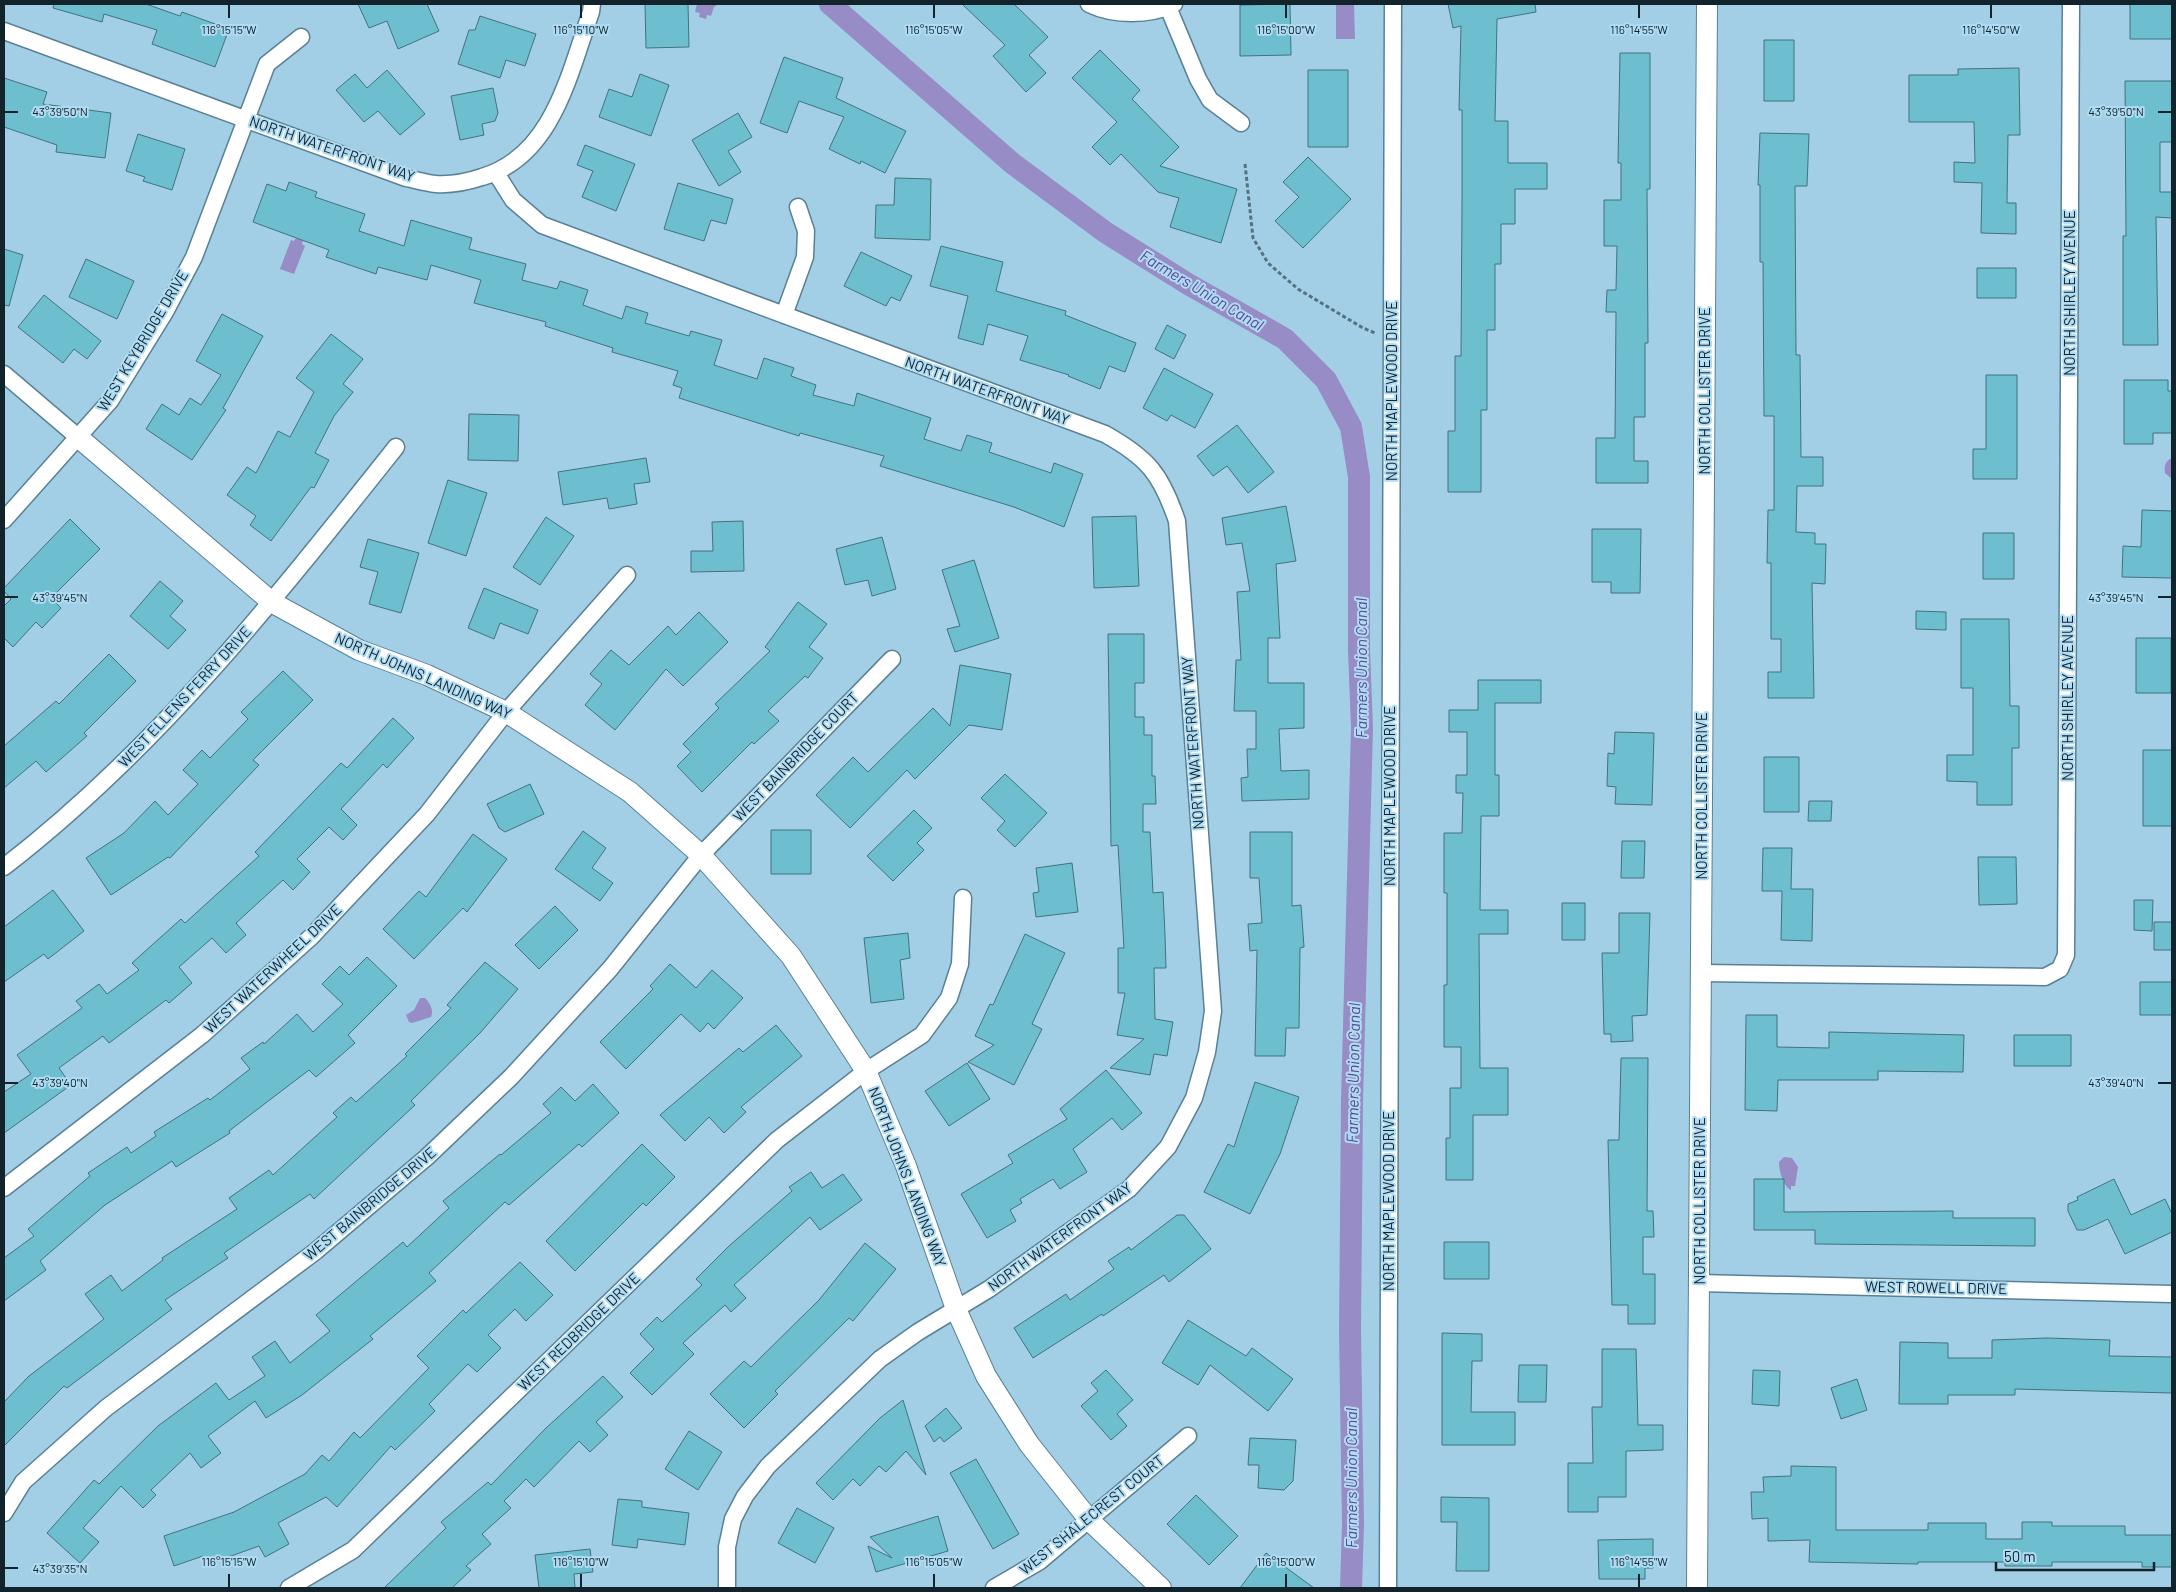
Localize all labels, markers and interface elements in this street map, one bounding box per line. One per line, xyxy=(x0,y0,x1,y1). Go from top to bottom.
text: 116°15'15"W xyxy=(201,22,257,36)
text: 116°15'10"W xyxy=(553,22,609,36)
text: 116°15'05"W xyxy=(905,22,963,36)
text: 116°15'00"W xyxy=(1257,22,1316,36)
text: 116°14'55"W xyxy=(1610,22,1668,36)
text: 116°14'50"W xyxy=(1962,22,2020,36)
text: 43°39'50"N xyxy=(32,104,88,118)
text: 43°39'50"N xyxy=(2088,104,2144,118)
street label: NORTH WATERFRONT WAY xyxy=(247,111,417,185)
street label: NORTH SHIRLEY AVENUE xyxy=(2060,210,2078,376)
water label: Farmers Union Canal xyxy=(1137,245,1268,334)
street label: WEST KEYBRIDGE DRIVE xyxy=(93,267,191,414)
street label: NORTH MAPLEWOOD DRIVE xyxy=(1382,301,1400,481)
street label: NORTH COLLISTER DRIVE xyxy=(1695,307,1713,475)
street label: NORTH WATERFRONT WAY xyxy=(903,352,1072,428)
text: 43°39'45"N xyxy=(32,590,88,604)
text: 43°39'45"N xyxy=(2088,590,2144,604)
water label: Farmers Union Canal xyxy=(1351,597,1370,738)
street label: NORTH SHIRLEY AVENUE xyxy=(2058,615,2076,781)
street label: WEST ELLENS FERRY DRIVE xyxy=(114,622,254,771)
street label: NORTH JOHNS LANDING WAY xyxy=(332,628,515,722)
street label: NORTH WATERFRONT WAY xyxy=(1177,656,1207,830)
street label: WEST BAINBRIDGE COURT xyxy=(729,688,862,825)
street label: NORTH MAPLEWOOD DRIVE xyxy=(1380,706,1398,886)
street label: NORTH COLLISTER DRIVE xyxy=(1692,712,1710,880)
street label: WEST WATERWHEEL DRIVE xyxy=(200,900,345,1037)
water label: Farmers Union Canal xyxy=(1342,1002,1363,1143)
text: 43°39'40"N xyxy=(32,1075,88,1089)
text: 43°39'40"N xyxy=(2088,1075,2144,1089)
street label: NORTH JOHNS LANDING WAY xyxy=(865,1084,951,1269)
street label: NORTH MAPLEWOOD DRIVE xyxy=(1379,1111,1397,1291)
street label: NORTH COLLISTER DRIVE xyxy=(1690,1117,1708,1285)
street label: WEST BAINBRIDGE DRIVE xyxy=(300,1143,439,1264)
street label: NORTH WATERFRONT WAY xyxy=(984,1178,1135,1295)
street label: WEST REDBRIDGE DRIVE xyxy=(514,1268,643,1394)
street label: WEST ROWELL DRIVE xyxy=(1865,1277,2007,1297)
water label: Farmers Union Canal xyxy=(1341,1407,1360,1548)
street label: WEST SHALECREST COURT xyxy=(1016,1450,1167,1578)
scale bar xyxy=(1996,1540,2154,1572)
text: 50 m xyxy=(2004,1547,2036,1565)
text: 116°15'15"W xyxy=(201,1554,257,1568)
text: 116°15'10"W xyxy=(553,1554,609,1568)
text: 116°15'05"W xyxy=(905,1554,963,1568)
text: 116°15'00"W xyxy=(1257,1554,1316,1568)
text: 116°14'55"W xyxy=(1610,1554,1668,1568)
text: 43°39'35"N xyxy=(33,1561,88,1575)

